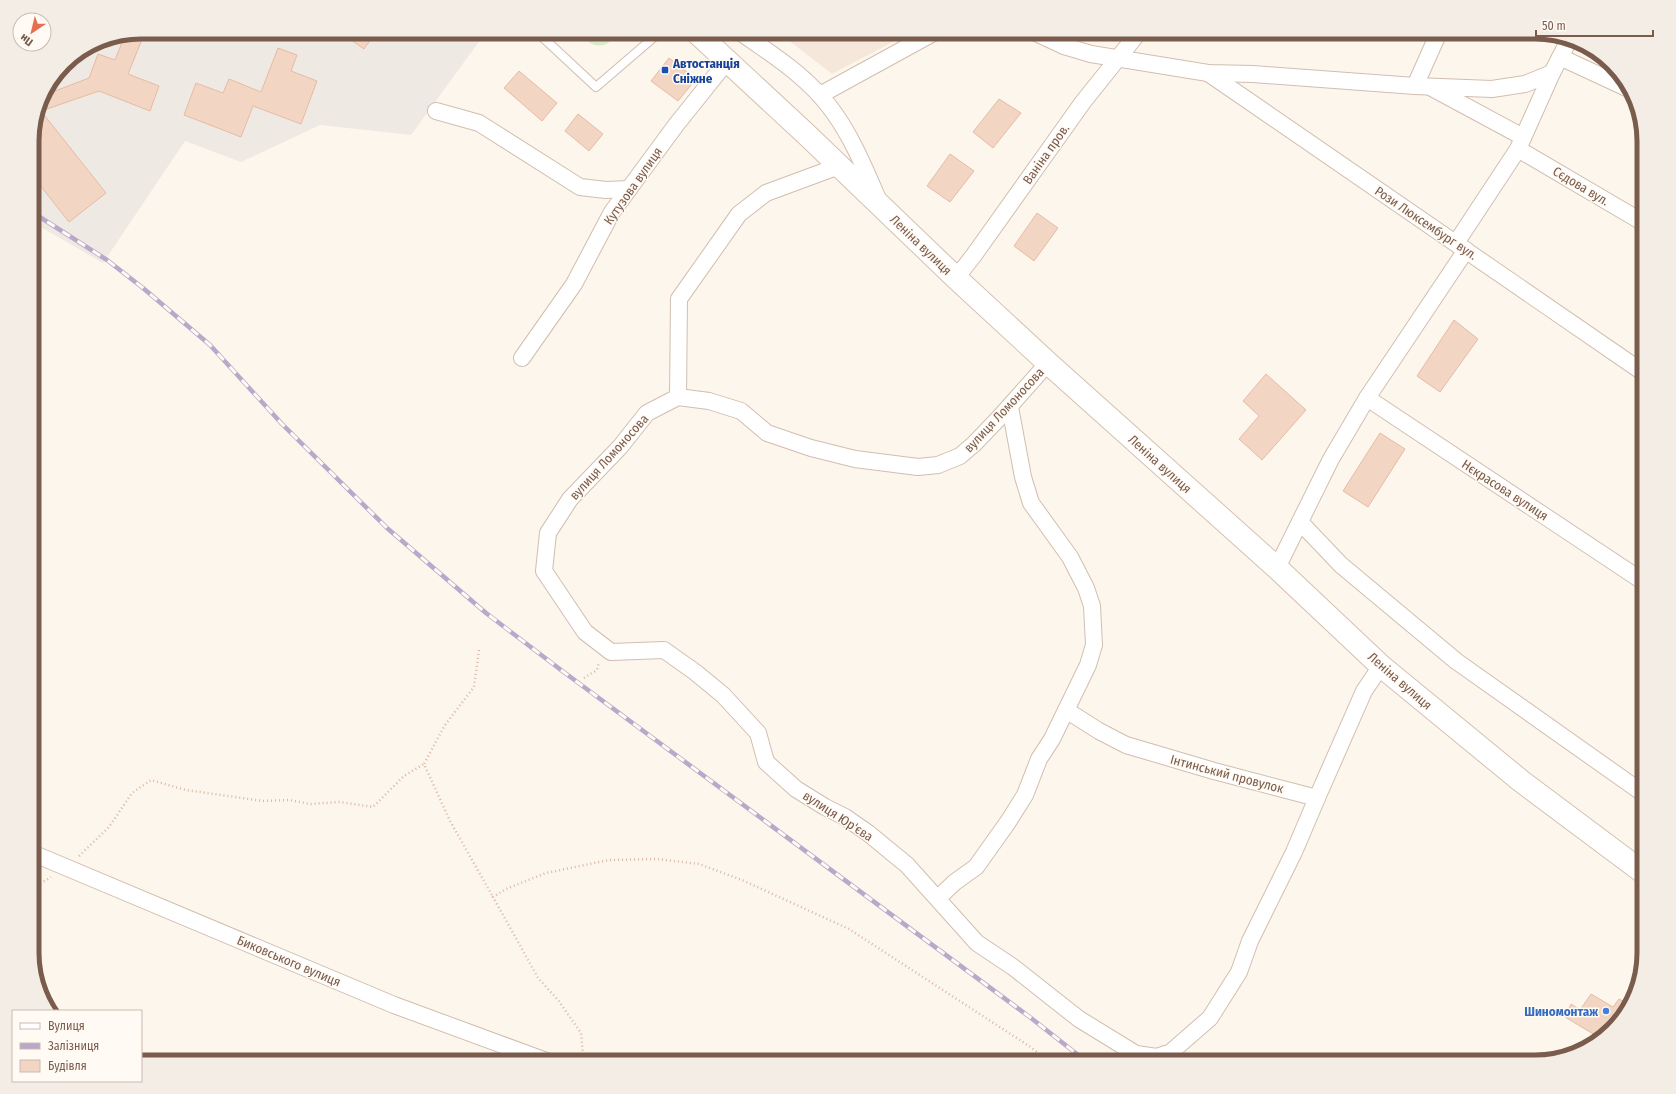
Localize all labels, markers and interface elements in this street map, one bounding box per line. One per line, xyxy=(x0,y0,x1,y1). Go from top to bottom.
north arrow xyxy=(12,12,52,52)
scale bar xyxy=(1536,12,1653,38)
text: 50 m xyxy=(1542,19,1566,33)
text: Пн xyxy=(18,31,35,49)
place label: Автостанція Сніжне xyxy=(672,56,740,86)
marker: Автостанція Сніжне xyxy=(660,65,670,75)
street label: Ваніна пров. xyxy=(1020,121,1072,187)
street label: Кутузова вулиця xyxy=(601,144,665,228)
street label: Сєдова вул. xyxy=(1550,163,1612,209)
street label: Рози Люксембург вул. xyxy=(1372,183,1480,263)
street label: Леніна вулиця xyxy=(887,212,955,278)
street label: вулиця Ломоносова xyxy=(961,365,1047,455)
street label: вулиця Ломоносова xyxy=(567,411,651,503)
street label: Леніна вулиця xyxy=(1125,432,1195,496)
street label: Нєкрасова вулиця xyxy=(1459,457,1551,523)
street label: Леніна вулиця xyxy=(1365,649,1435,713)
street label: Інтинський провулок xyxy=(1169,752,1285,796)
street label: вулиця Юр'єва xyxy=(800,788,876,844)
street label: Биковського вулиця xyxy=(235,932,343,990)
place label: Шиномонтаж xyxy=(1524,1004,1598,1019)
marker: Шиномонтаж xyxy=(1601,1006,1611,1016)
legend xyxy=(12,1010,142,1082)
text: Вулиця xyxy=(48,1019,85,1033)
text: Залізниця xyxy=(48,1039,99,1053)
text: Будівля xyxy=(48,1059,87,1073)

